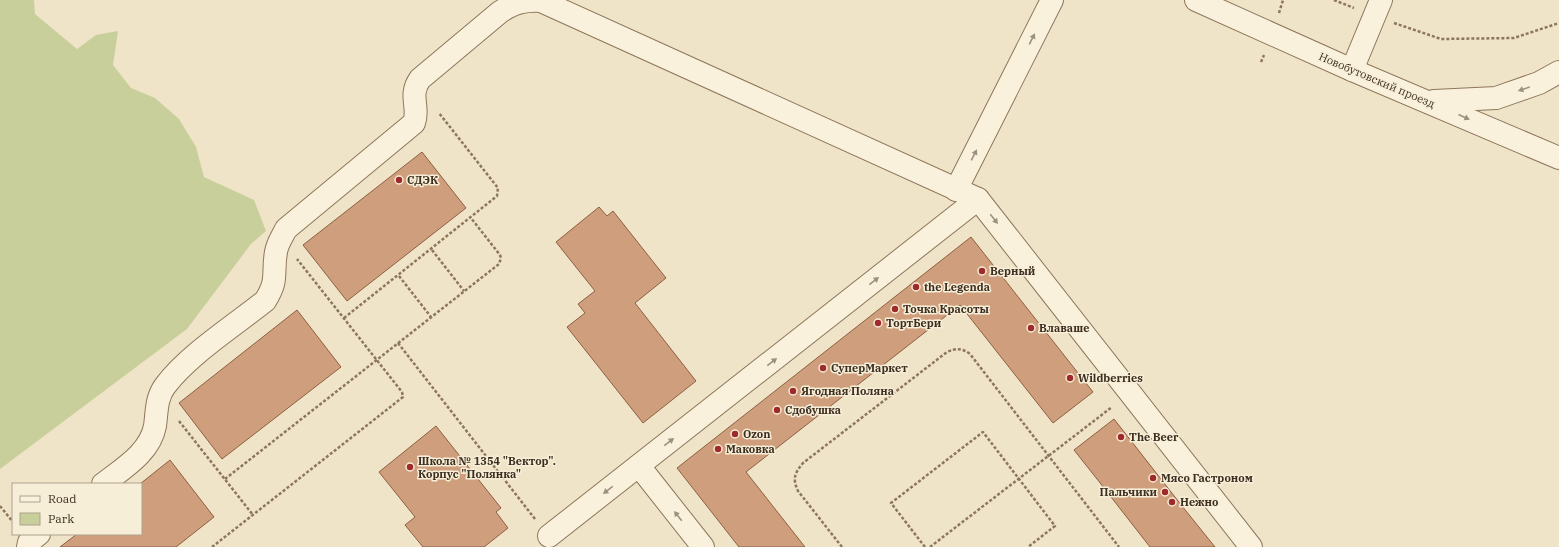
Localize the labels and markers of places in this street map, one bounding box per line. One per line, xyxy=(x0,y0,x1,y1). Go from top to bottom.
place label: СДЭК xyxy=(407,173,439,187)
marker: СДЭК xyxy=(394,175,404,185)
place label: Верный xyxy=(990,264,1036,278)
marker: Верный xyxy=(977,266,987,276)
place label: the Legenda xyxy=(924,280,990,294)
marker: the Legenda xyxy=(911,282,921,292)
place label: Точка Красоты xyxy=(903,302,990,316)
marker: Точка Красоты xyxy=(890,304,900,314)
place label: ТортБери xyxy=(886,316,942,330)
marker: ТортБери xyxy=(873,318,883,328)
place label: Влаваше xyxy=(1039,321,1089,335)
marker: Влаваше xyxy=(1026,323,1036,333)
place label: СуперМаркет xyxy=(831,361,908,375)
marker: СуперМаркет xyxy=(818,363,828,373)
place label: Wildberries xyxy=(1078,371,1143,385)
marker: Wildberries xyxy=(1065,373,1075,383)
place label: Ягодная Поляна xyxy=(801,384,894,398)
marker: Ягодная Поляна xyxy=(788,386,798,396)
place label: Сдобушка xyxy=(785,403,841,417)
marker: Сдобушка xyxy=(772,405,782,415)
place label: Ozon xyxy=(743,427,771,441)
marker: Ozon xyxy=(730,429,740,439)
place label: The Beer xyxy=(1129,430,1179,444)
marker: The Beer xyxy=(1116,432,1126,442)
place label: Маковка xyxy=(726,442,775,456)
marker: Маковка xyxy=(713,444,723,454)
place label: Школа № 1354 "Вектор". Корпус "Полянка" xyxy=(418,454,556,481)
marker: Школа № 1354 "Вектор". Корпус "Полянка" xyxy=(405,462,415,472)
place label: Мясо Гастроном xyxy=(1161,471,1253,485)
marker: Мясо Гастроном xyxy=(1148,473,1158,483)
place label: Пальчики xyxy=(1100,485,1157,499)
marker: Пальчики xyxy=(1160,487,1170,497)
place label: Нежно xyxy=(1180,495,1218,509)
marker: Нежно xyxy=(1167,497,1177,507)

